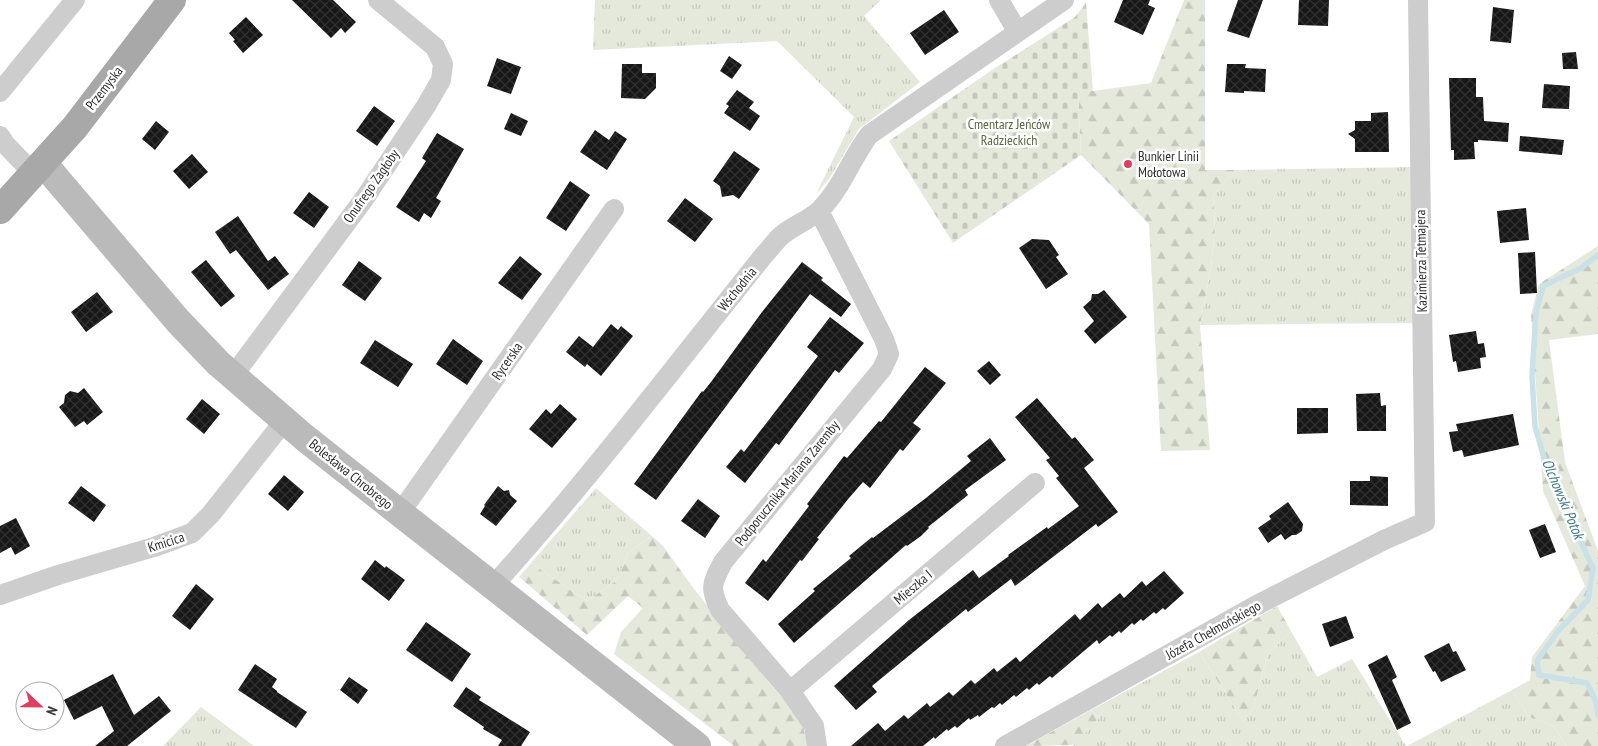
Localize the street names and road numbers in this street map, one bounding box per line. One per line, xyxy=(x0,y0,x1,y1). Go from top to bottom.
street label: Przemyska xyxy=(81,63,127,113)
street label: Onufrego Zagłoby xyxy=(339,145,403,226)
street label: Kazimierza Tetmajera xyxy=(1411,209,1431,313)
street label: Wschodnia xyxy=(714,263,760,315)
street label: Rycerska xyxy=(488,339,526,383)
street label: Podporucznika Mariana Zaremby xyxy=(731,416,844,549)
street label: Bolesława Chrobrego xyxy=(306,435,396,513)
street label: Kmicica xyxy=(145,528,187,556)
street label: Mieszka I xyxy=(890,566,936,608)
street label: Józefa Chełmońskiego xyxy=(1161,596,1264,664)

